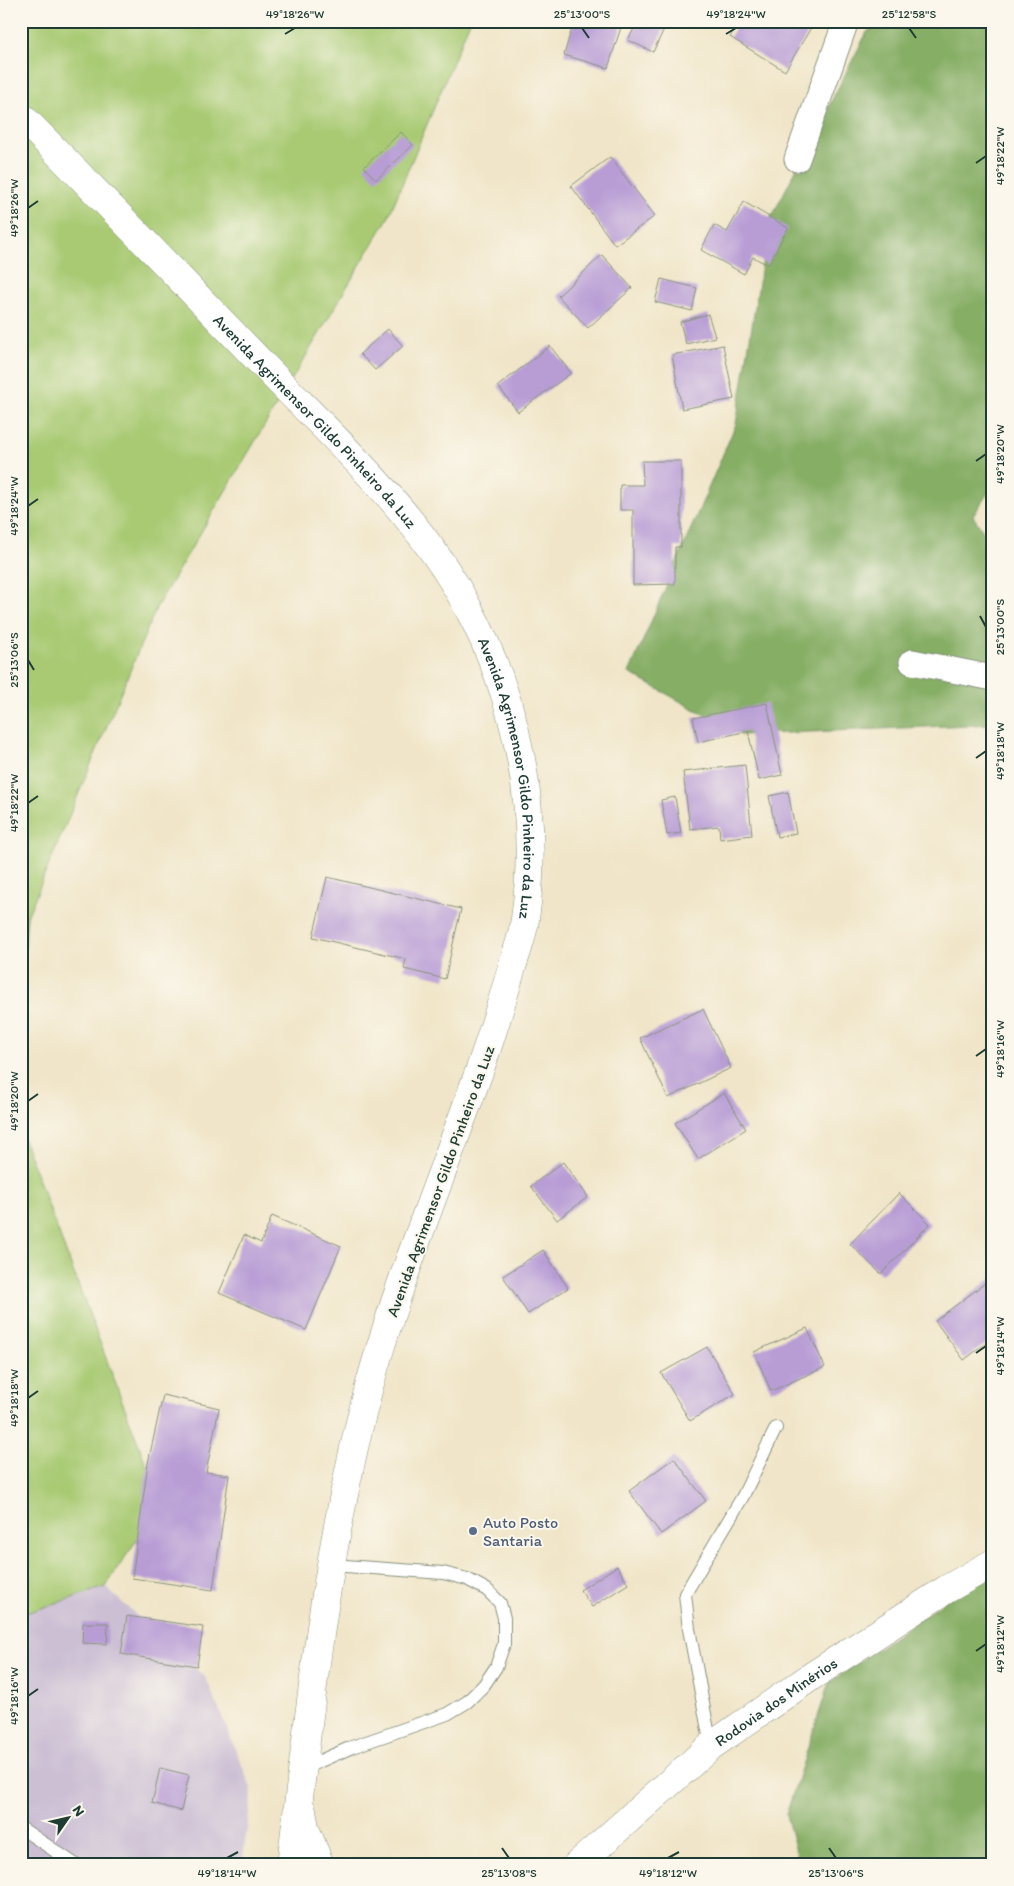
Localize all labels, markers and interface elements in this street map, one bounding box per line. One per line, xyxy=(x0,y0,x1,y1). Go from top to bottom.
text: 49°18'26"W xyxy=(266,7,324,21)
text: 25°13'00"S xyxy=(554,7,610,21)
text: 49°18'24"W xyxy=(706,7,766,21)
text: 25°12'58"S xyxy=(882,7,936,21)
text: 49°18'22"W xyxy=(993,127,1007,185)
text: 49°18'26"W xyxy=(7,179,21,237)
street label: Avenida Agrimensor Gildo Pinheiro da Luz xyxy=(209,310,421,533)
text: 49°18'20"W xyxy=(993,424,1007,484)
text: 49°18'24"W xyxy=(7,476,21,536)
text: 25°13'00"S xyxy=(993,599,1007,655)
text: 25°13'06"S xyxy=(7,632,21,688)
street label: Avenida Agrimensor Gildo Pinheiro da Luz xyxy=(474,635,539,921)
text: 49°18'18"W xyxy=(993,722,1007,780)
text: 49°18'22"W xyxy=(7,774,21,832)
text: 49°18'16"W xyxy=(993,1020,1007,1078)
street label: Avenida Agrimensor Gildo Pinheiro da Luz xyxy=(382,1042,499,1319)
text: 49°18'20"W xyxy=(7,1071,21,1131)
text: 49°18'14"W xyxy=(993,1317,1007,1375)
text: 49°18'18"W xyxy=(7,1369,21,1427)
place label: Auto Posto Santaria xyxy=(483,1513,558,1550)
marker: Auto Posto Santaria xyxy=(467,1525,479,1537)
text: 49°18'12"W xyxy=(993,1615,1007,1673)
street label: Rodovia dos Minérios xyxy=(711,1653,841,1750)
text: 49°18'16"W xyxy=(7,1667,21,1725)
north arrow xyxy=(42,1794,92,1844)
text: N xyxy=(69,1802,88,1820)
text: 49°18'14"W xyxy=(198,1866,256,1880)
text: 25°13'08"S xyxy=(481,1866,537,1880)
text: 49°18'12"W xyxy=(639,1866,697,1880)
text: 25°13'06"S xyxy=(808,1866,864,1880)

